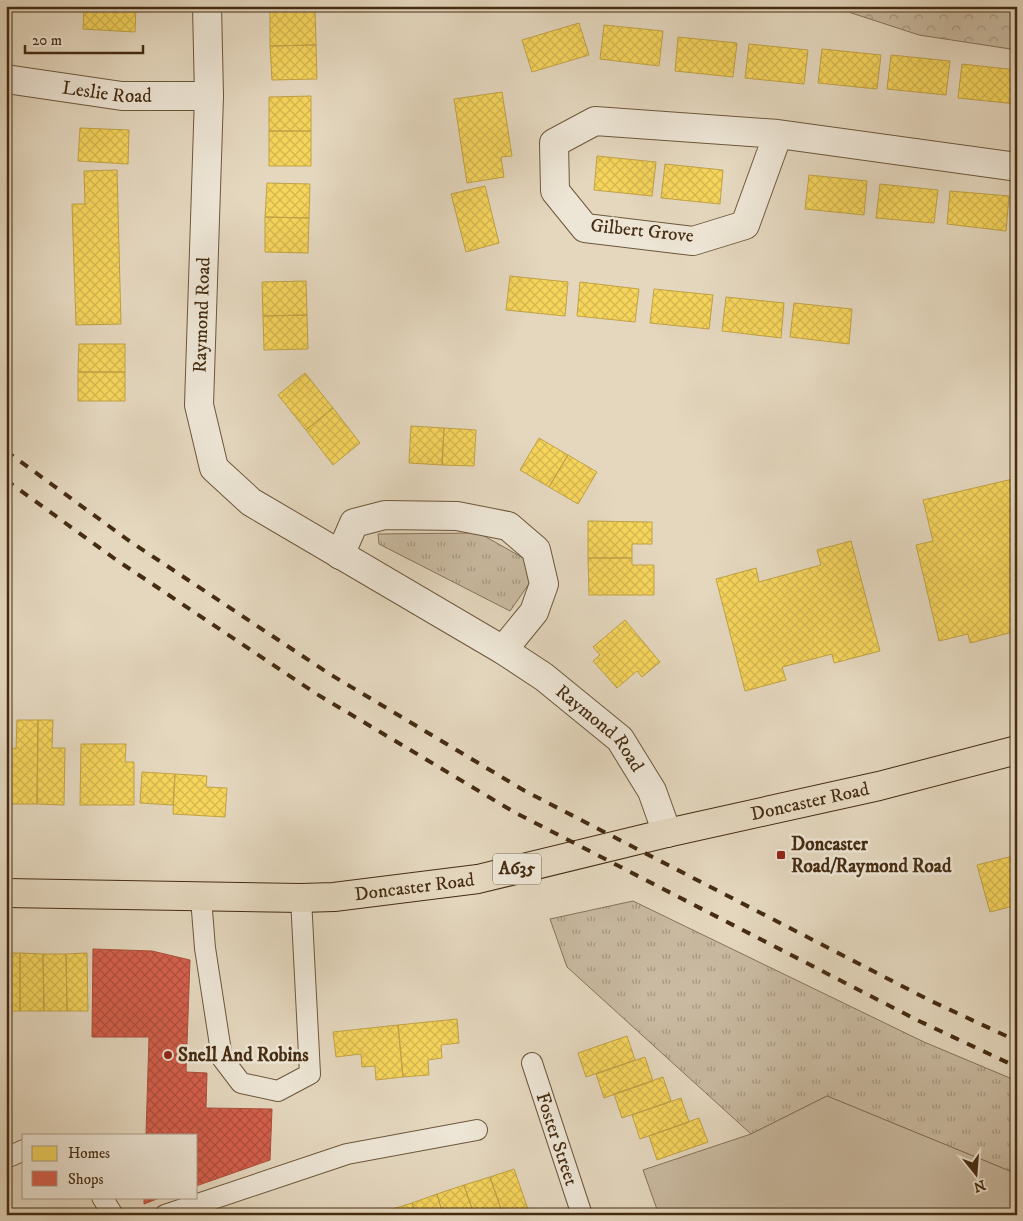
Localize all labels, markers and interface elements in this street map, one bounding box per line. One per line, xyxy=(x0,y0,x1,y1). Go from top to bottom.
scale bar xyxy=(25,22,142,54)
text: 20 m xyxy=(32,31,62,50)
street label: Leslie Road xyxy=(61,76,152,108)
street label: Gilbert Grove xyxy=(589,214,695,248)
street label: Raymond Road xyxy=(188,256,216,373)
street label: Raymond Road xyxy=(551,680,649,776)
street label: Doncaster Road xyxy=(749,777,872,826)
place label: Doncaster Road/Raymond Road xyxy=(791,833,952,878)
marker: Doncaster Road/Raymond Road xyxy=(775,849,787,861)
road number: A635 xyxy=(493,854,541,884)
street label: Doncaster Road xyxy=(353,868,476,906)
place label: Snell And Robins xyxy=(178,1044,309,1067)
marker: Snell And Robins xyxy=(162,1049,174,1061)
street label: Foster Street xyxy=(531,1089,583,1189)
legend xyxy=(22,1134,198,1198)
text: Homes xyxy=(68,1144,110,1163)
north arrow xyxy=(950,1148,1000,1198)
text: Shops xyxy=(68,1170,104,1189)
text: N xyxy=(971,1175,988,1196)

